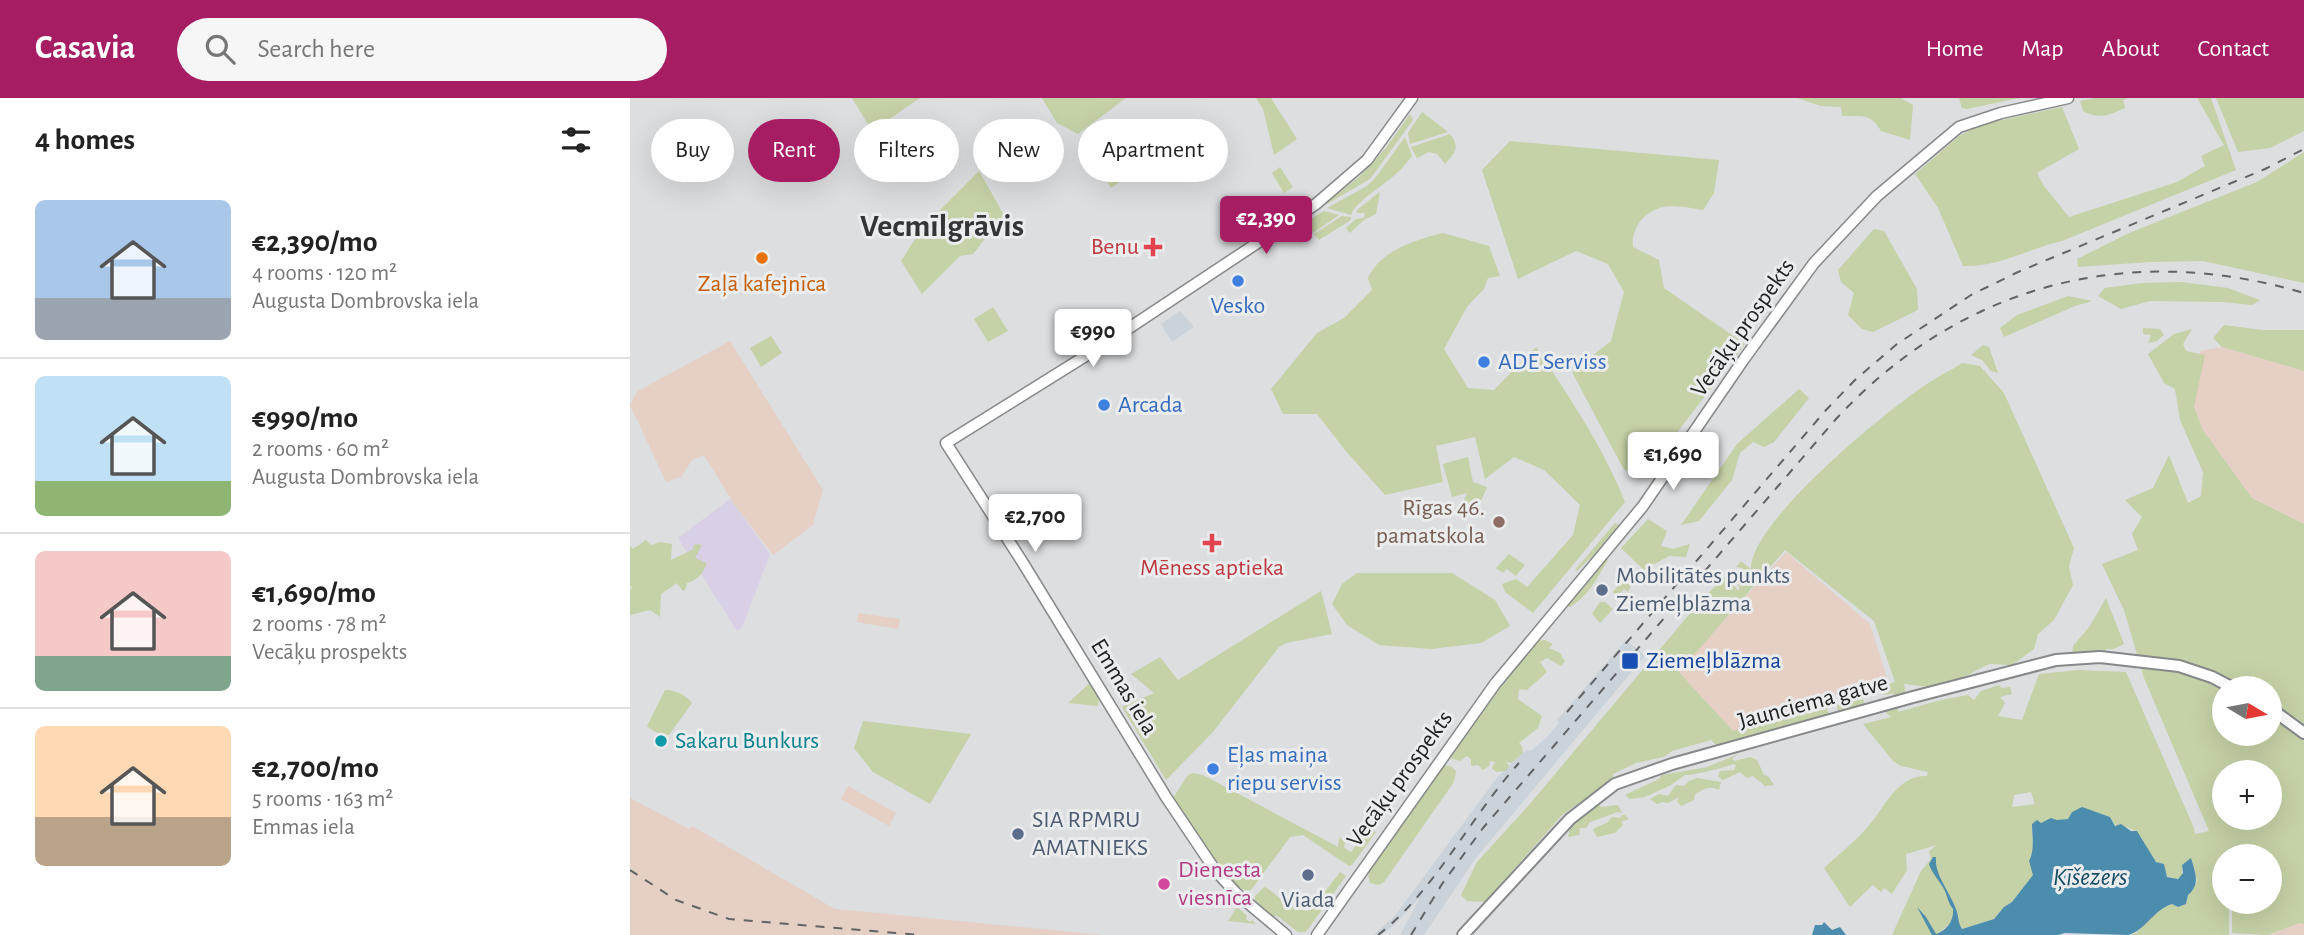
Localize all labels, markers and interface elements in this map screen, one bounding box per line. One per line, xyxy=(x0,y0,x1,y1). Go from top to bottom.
search box xyxy=(177,18,667,81)
icon: search xyxy=(201,30,239,68)
text: Casavia xyxy=(35,32,135,65)
text: Search here xyxy=(257,36,375,62)
text: Home xyxy=(1926,37,1984,61)
text: Map xyxy=(2022,37,2064,61)
text: About xyxy=(2102,37,2159,61)
text: Contact xyxy=(2197,37,2269,61)
chip: Buy xyxy=(651,119,734,182)
chip: Rent xyxy=(748,119,840,182)
chip: Filters xyxy=(854,119,959,182)
chip: New xyxy=(973,119,1064,182)
chip: Apartment xyxy=(1078,119,1228,182)
icon: filters xyxy=(557,121,595,159)
text: 4 homes xyxy=(35,125,135,155)
pin: €2,390 xyxy=(1209,197,1323,256)
text: €2,390 xyxy=(1236,207,1296,230)
district label: Vecmīlgrāvis xyxy=(860,210,1024,242)
text: €2,390/mo xyxy=(252,227,378,257)
icon: home xyxy=(91,228,175,312)
place label: Benu xyxy=(1091,235,1139,259)
marker: Benu xyxy=(1145,239,1161,255)
marker: Zaļā kafejnīca xyxy=(754,250,770,266)
street label: Vecāķu prospekts xyxy=(1687,255,1800,402)
text: 4 rooms · 120 m² xyxy=(252,262,397,285)
place label: Zaļā kafejnīca xyxy=(698,272,826,297)
marker: Vesko xyxy=(1230,273,1246,289)
text: Augusta Dombrovska iela xyxy=(252,290,479,313)
place label: Vesko xyxy=(1211,294,1265,318)
pin: €990 xyxy=(1052,310,1134,369)
text: €990 xyxy=(1071,320,1115,343)
place label: ADE Serviss xyxy=(1498,350,1607,374)
marker: ADE Serviss xyxy=(1476,354,1492,370)
place label: Arcada xyxy=(1118,393,1183,417)
marker: Arcada xyxy=(1096,397,1112,413)
text: €990/mo xyxy=(252,403,358,433)
icon: home xyxy=(91,404,175,488)
pin: €1,690 xyxy=(1616,432,1730,492)
text: 2 rooms · 60 m² xyxy=(252,438,389,461)
text: €1,690 xyxy=(1644,443,1702,466)
text: Augusta Dombrovska iela xyxy=(252,466,479,489)
pin: €2,700 xyxy=(978,494,1092,554)
place label: Rīgas 46. pamatskola xyxy=(1376,496,1485,548)
text: €2,700 xyxy=(1005,505,1065,528)
marker: Rīgas 46. pamatskola xyxy=(1491,514,1507,530)
marker: Mēness aptieka xyxy=(1204,535,1220,551)
place label: Mēness aptieka xyxy=(1140,556,1284,580)
place label: Mobilitātes punkts Ziemeļblāzma xyxy=(1616,564,1790,617)
text: €1,690/mo xyxy=(252,578,376,608)
icon: home xyxy=(91,579,175,663)
marker: Mobilitātes punkts Ziemeļblāzma xyxy=(1594,582,1610,598)
text: 2 rooms · 78 m² xyxy=(252,613,387,636)
street label: Emmas iela xyxy=(1086,635,1162,739)
text: Vecāķu prospekts xyxy=(252,641,407,664)
place label: Ziemeļblāzma xyxy=(1646,649,1781,674)
marker: Ziemeļblāzma xyxy=(1620,651,1640,671)
street label: Jaunciema gatve xyxy=(1736,671,1890,733)
north arrow xyxy=(2212,676,2282,746)
map controls xyxy=(2212,676,2282,914)
street label: Vecāķu prospekts xyxy=(1343,706,1458,852)
place label: Sakaru Bunkurs xyxy=(675,729,819,753)
marker: Sakaru Bunkurs xyxy=(653,733,669,749)
place label: Eļas maiņa riepu serviss xyxy=(1227,743,1342,795)
text: €2,700/mo xyxy=(252,753,379,783)
icon: home xyxy=(91,754,175,838)
button: + xyxy=(2212,760,2282,830)
marker: Eļas maiņa riepu serviss xyxy=(1205,761,1221,777)
text: 5 rooms · 163 m² xyxy=(252,788,393,811)
place label: SIA RPMRU AMATNIEKS xyxy=(1032,808,1148,860)
text: Emmas iela xyxy=(252,816,355,839)
marker: SIA RPMRU AMATNIEKS xyxy=(1010,826,1026,842)
button: − xyxy=(2212,844,2282,914)
place label: Dienesta viesnīca xyxy=(1178,858,1261,910)
water label: Ķīšezers xyxy=(2053,864,2127,892)
marker: Viada xyxy=(1300,867,1316,883)
marker: Dienesta viesnīca xyxy=(1156,876,1172,892)
place label: Viada xyxy=(1281,888,1335,912)

